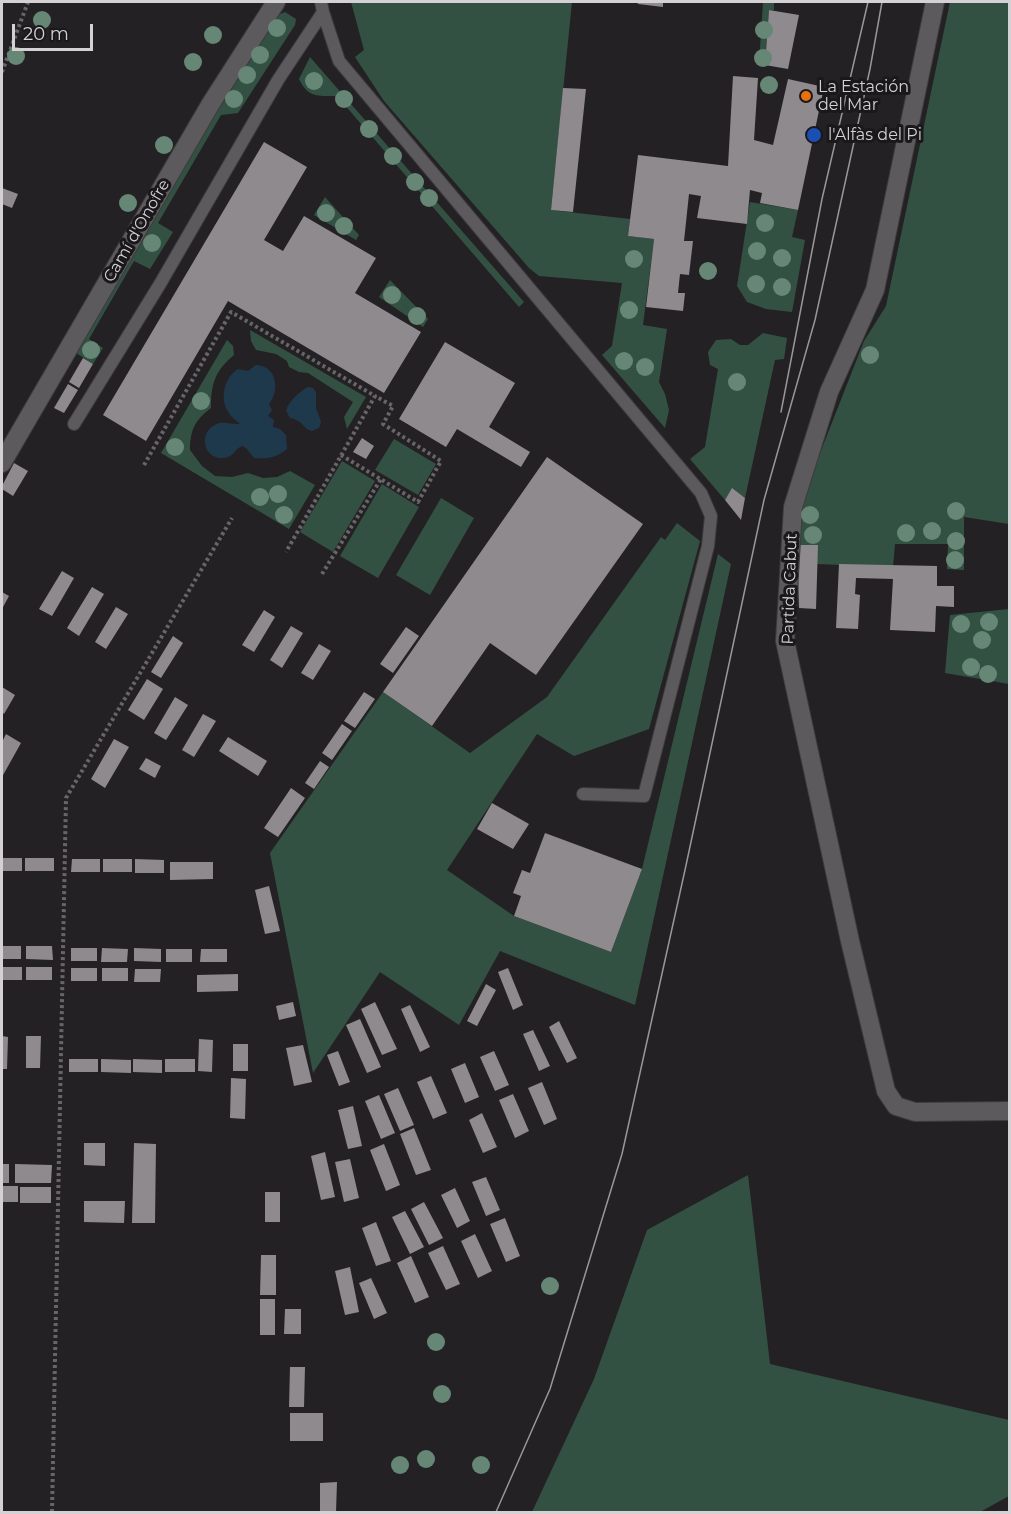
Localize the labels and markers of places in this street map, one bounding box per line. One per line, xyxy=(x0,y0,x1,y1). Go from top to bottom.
place label: La Estación del Mar xyxy=(818,77,909,115)
marker: La Estación del Mar xyxy=(799,89,813,103)
place label: l'Alfàs del Pi xyxy=(828,125,922,145)
marker: l'Alfàs del Pi xyxy=(805,126,823,144)

